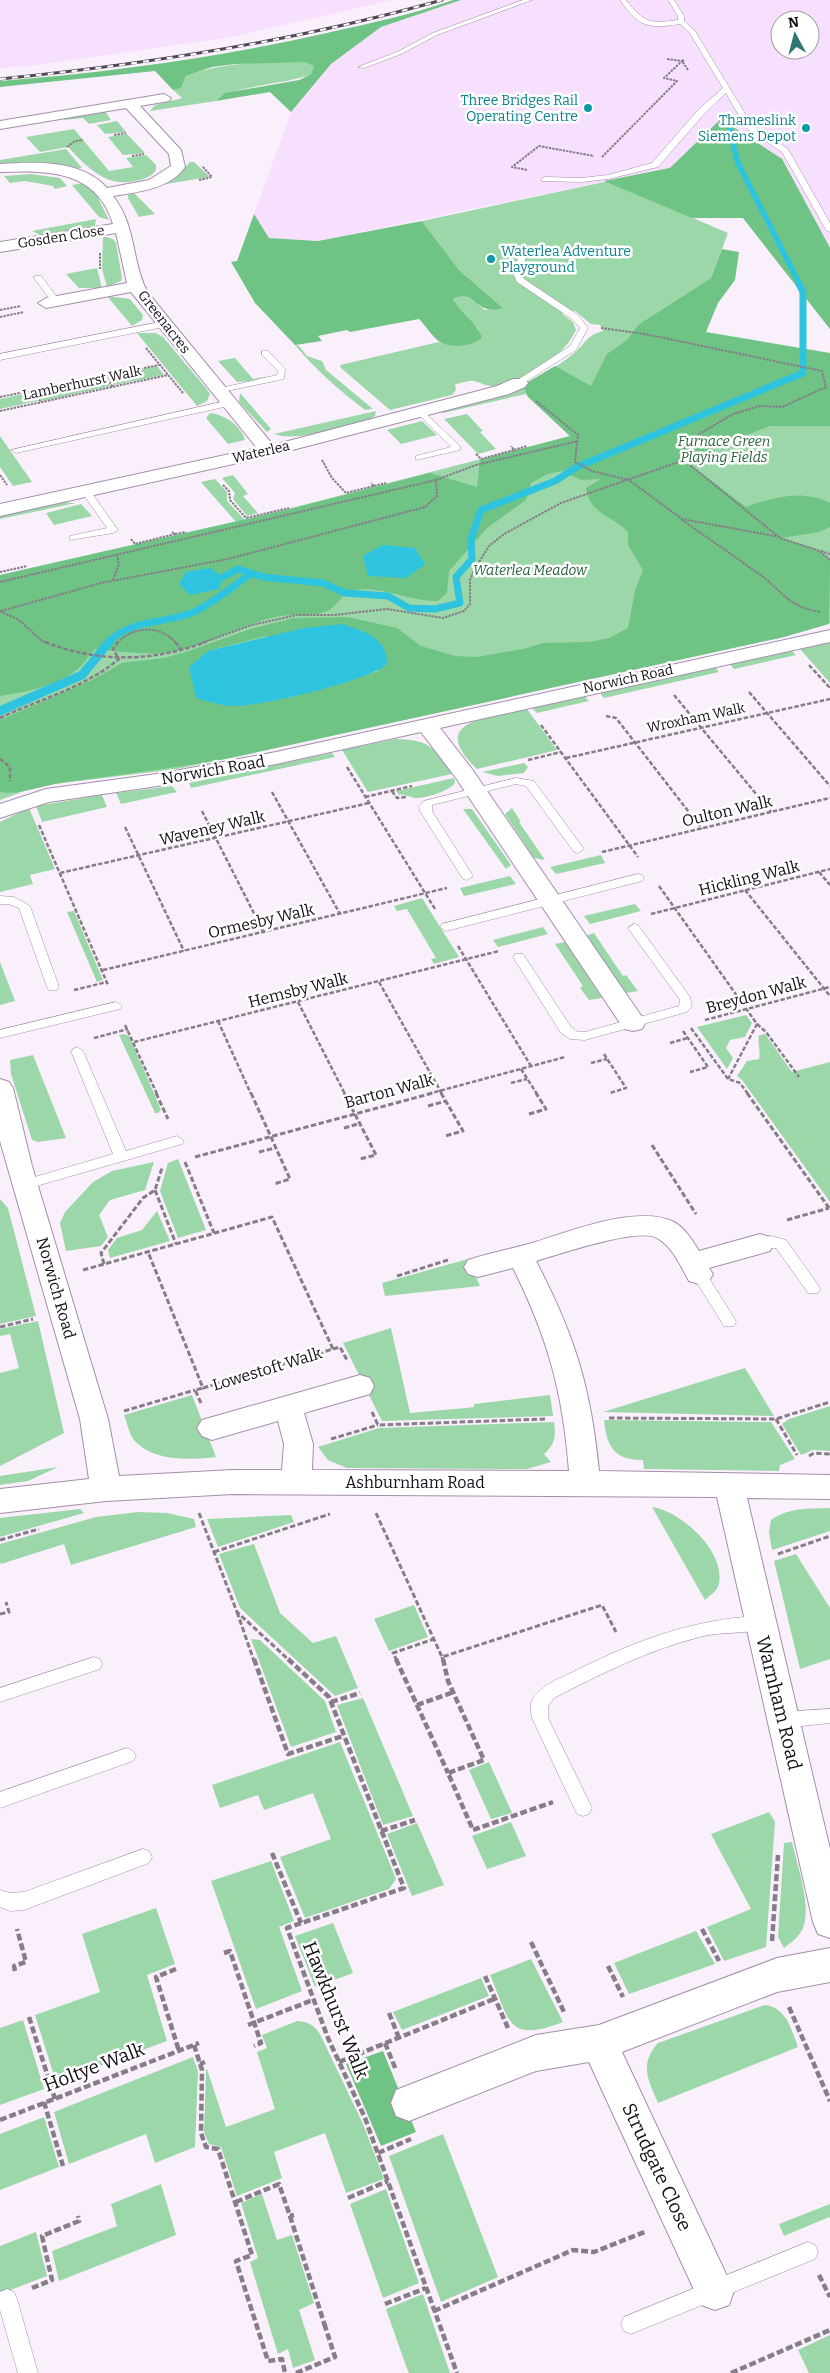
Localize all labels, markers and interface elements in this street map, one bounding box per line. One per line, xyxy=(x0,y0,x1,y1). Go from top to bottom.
north arrow xyxy=(770,10,820,60)
text: N xyxy=(787,13,800,32)
place label: Three Bridges Rail Operating Centre xyxy=(460,92,578,125)
marker: Three Bridges Rail Operating Centre xyxy=(582,102,594,114)
place label: Thameslink Siemens Depot xyxy=(698,112,796,145)
marker: Thameslink Siemens Depot xyxy=(800,122,812,134)
street label: Gosden Close xyxy=(16,222,106,252)
place label: Waterlea Adventure Playground xyxy=(501,243,631,276)
marker: Waterlea Adventure Playground xyxy=(485,253,497,265)
street label: Greenacres xyxy=(134,287,194,357)
street label: Lamberhurst Walk xyxy=(21,362,143,404)
park label: Furnace Green Playing Fields xyxy=(678,433,770,466)
street label: Waterlea xyxy=(231,437,292,467)
park label: Waterlea Meadow xyxy=(473,562,588,579)
street label: Norwich Road xyxy=(581,661,675,697)
street label: Wroxham Walk xyxy=(645,699,747,737)
street label: Norwich Road xyxy=(160,751,267,788)
street label: Oulton Walk xyxy=(680,791,774,831)
street label: Waveney Walk xyxy=(157,807,267,849)
street label: Hickling Walk xyxy=(697,856,801,900)
street label: Ormesby Walk xyxy=(206,900,316,942)
street label: Hemsby Walk xyxy=(246,968,350,1012)
street label: Breydon Walk xyxy=(704,973,808,1017)
street label: Barton Walk xyxy=(342,1070,436,1112)
street label: Norwich Road xyxy=(32,1235,80,1342)
street label: Lowestoft Walk xyxy=(210,1343,324,1395)
street label: Ashburnham Road xyxy=(345,1473,485,1492)
street label: Warnham Road xyxy=(751,1634,807,1772)
street label: Hawkhurst Walk xyxy=(298,1938,374,2082)
street label: Holtye Walk xyxy=(40,2037,148,2097)
street label: Strudgate Close xyxy=(617,2099,697,2235)

